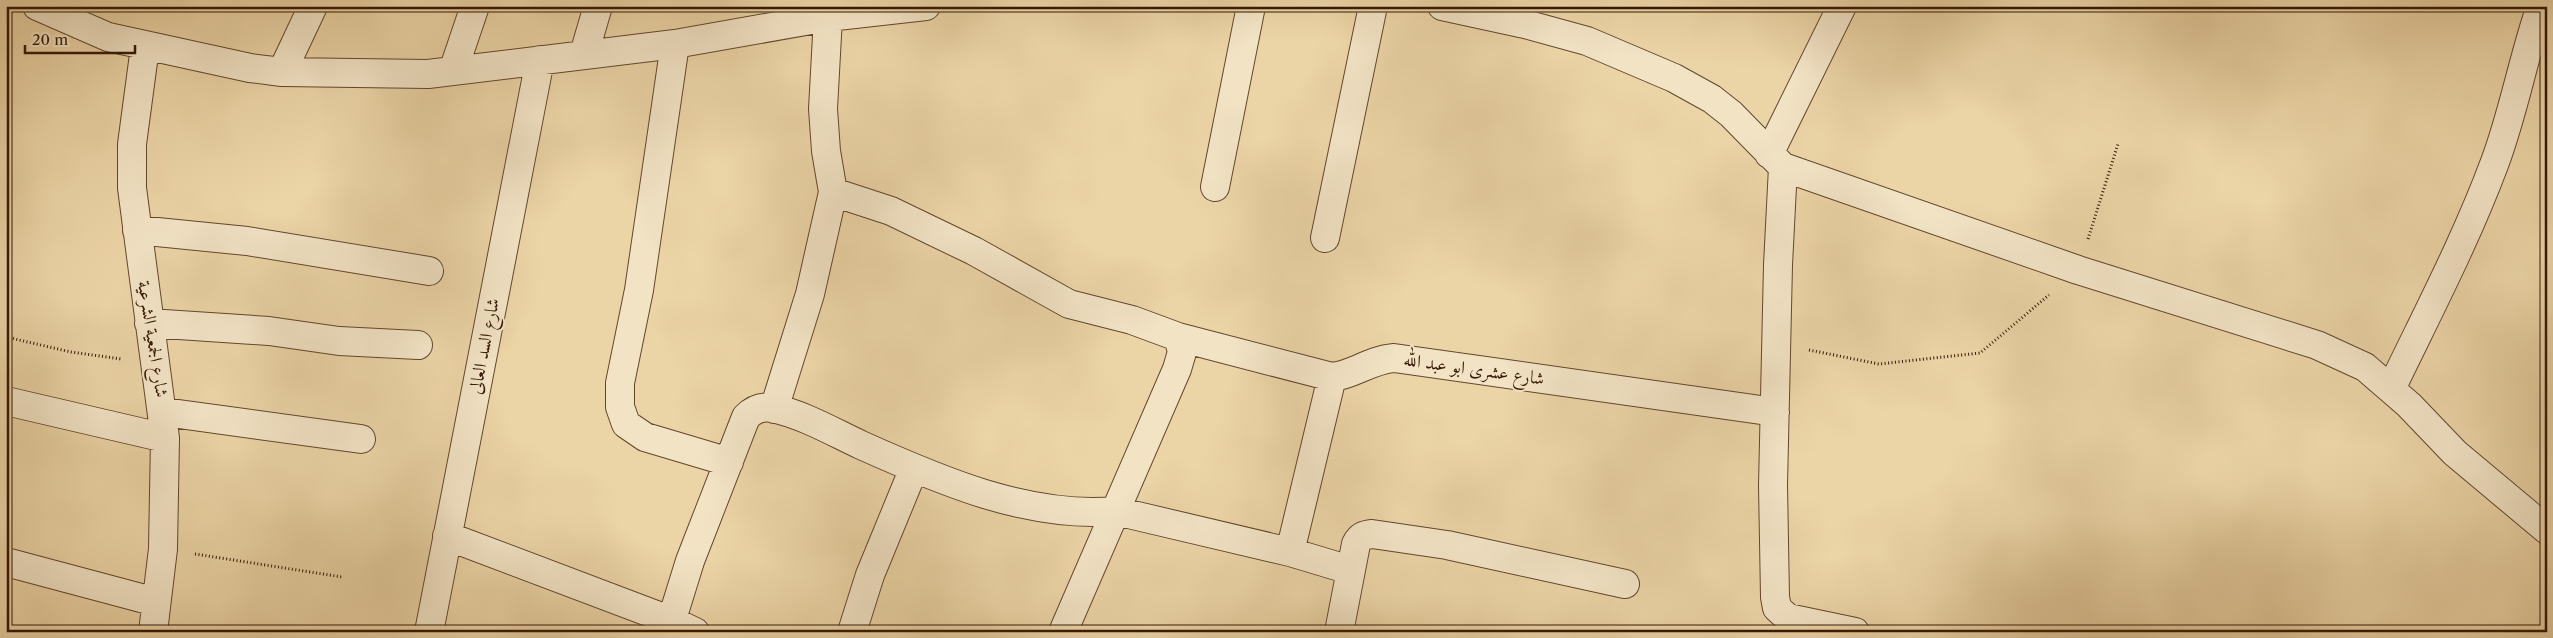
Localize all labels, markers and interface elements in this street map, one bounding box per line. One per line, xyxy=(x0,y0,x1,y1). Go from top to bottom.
scale bar xyxy=(25,22,135,54)
text: 20 m xyxy=(32,30,68,49)
street label: شارع الجمعية الشرعية xyxy=(129,279,173,400)
street label: شارع السد العالى xyxy=(464,296,508,397)
street label: شارع عشرى ابو عبد الله xyxy=(1402,345,1546,394)

